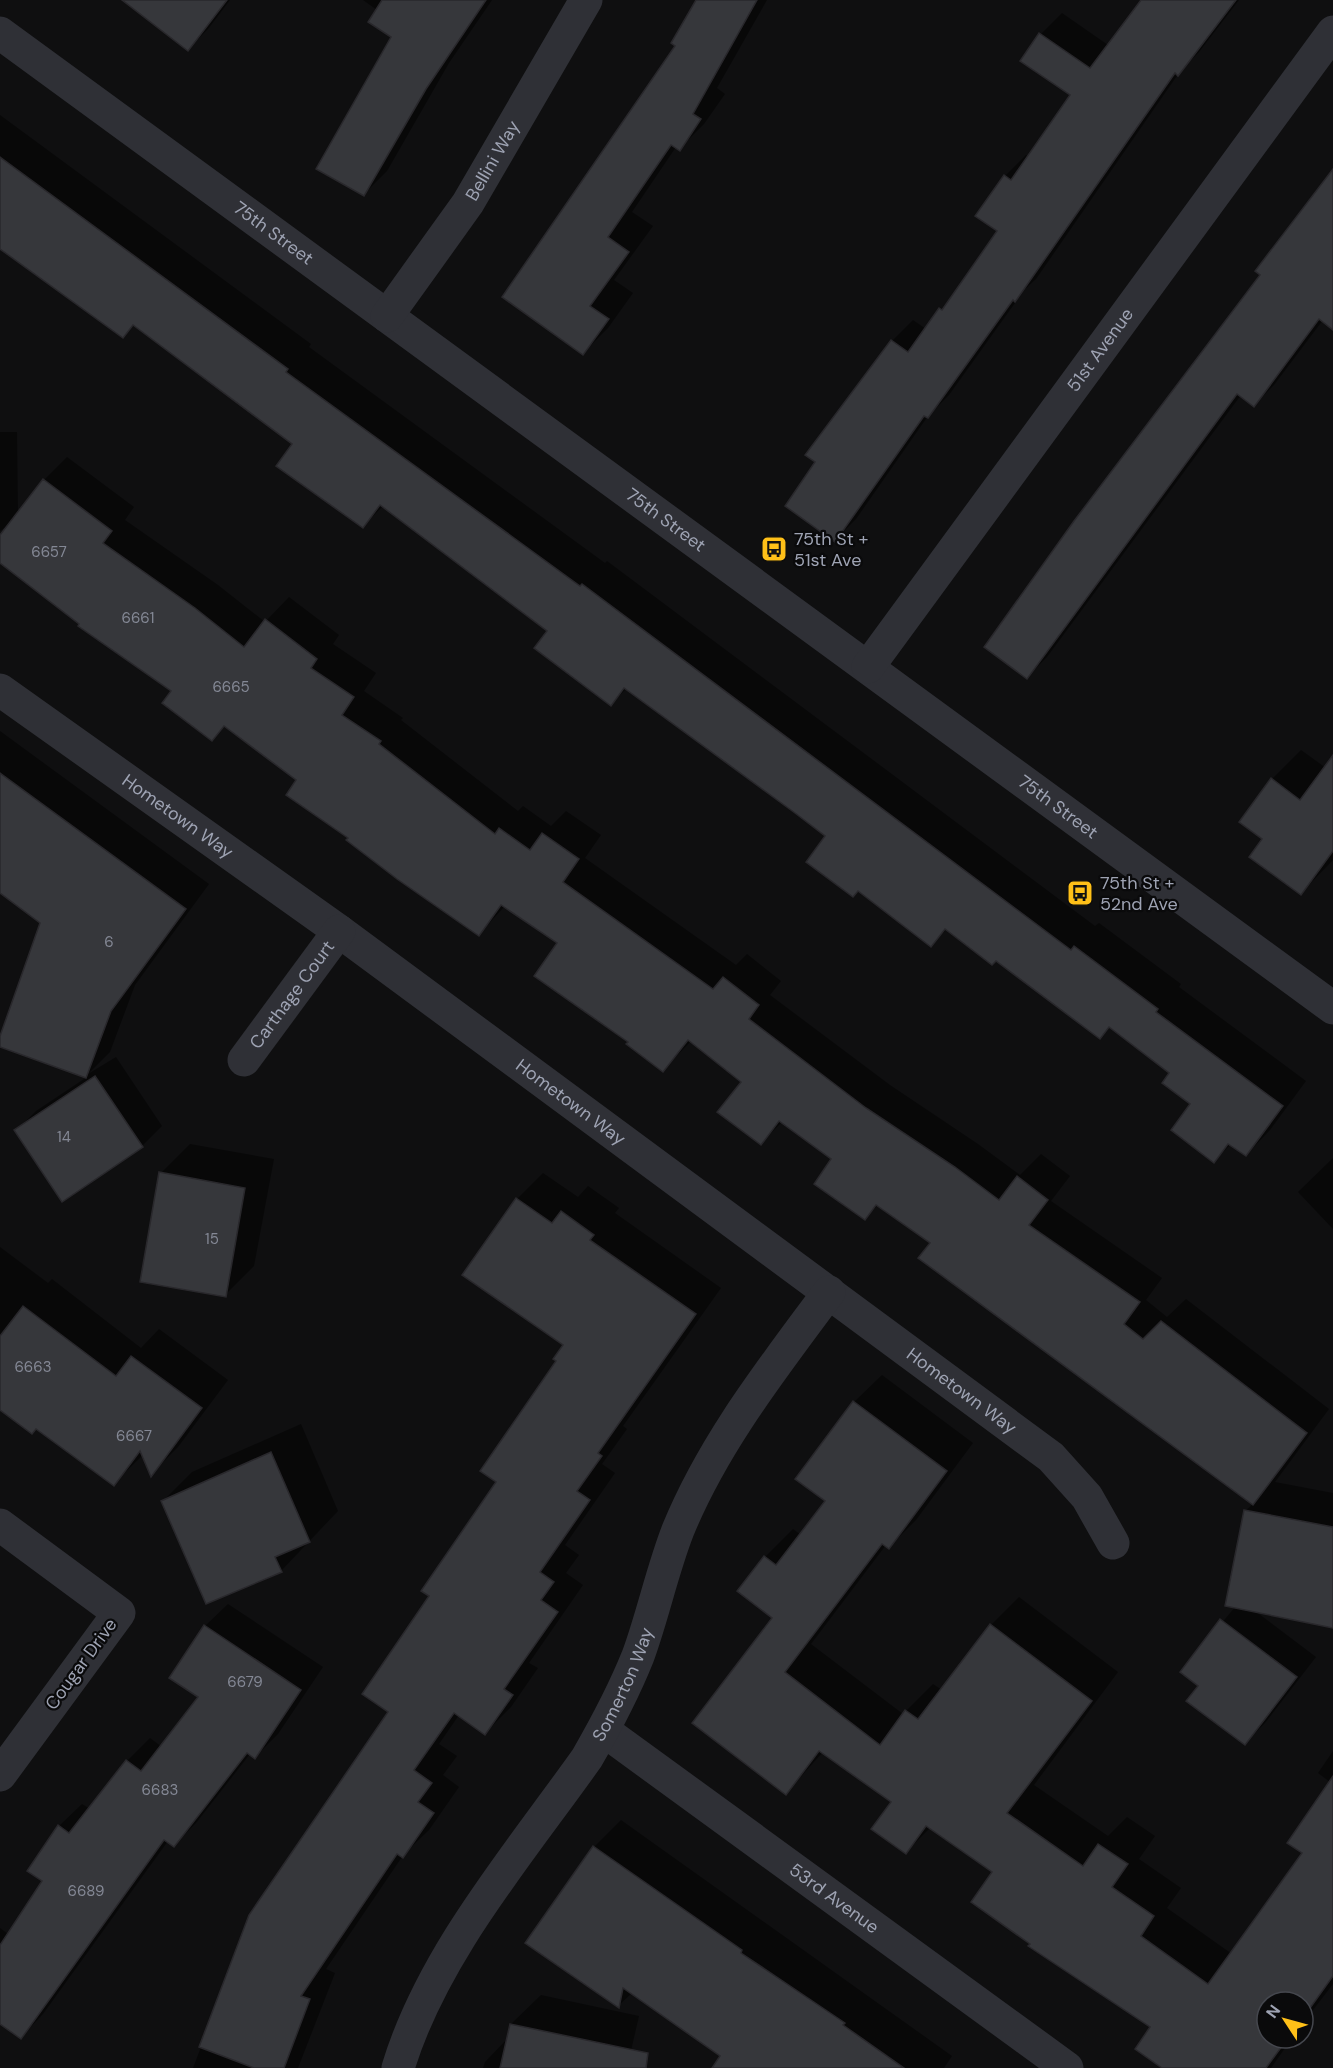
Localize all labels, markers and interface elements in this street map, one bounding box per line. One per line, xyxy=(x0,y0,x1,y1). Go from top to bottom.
street label: Bellini Way xyxy=(460,116,525,205)
street label: 75th Street xyxy=(229,196,318,270)
street label: 51st Avenue xyxy=(1061,303,1139,397)
street label: 75th Street xyxy=(621,483,711,557)
place label: 75th St + 51st Ave xyxy=(794,527,869,572)
bus stop icon: 75th St + 51st Ave xyxy=(759,534,789,564)
house number: 6657 xyxy=(31,542,67,562)
house number: 6661 xyxy=(122,608,154,628)
house number: 6665 xyxy=(212,677,250,697)
street label: Hometown Way xyxy=(117,769,238,864)
street label: 75th Street xyxy=(1013,770,1103,844)
place label: 75th St + 52nd Ave xyxy=(1100,871,1178,916)
bus stop icon: 75th St + 52nd Ave xyxy=(1065,878,1095,908)
house number: 6 xyxy=(104,932,114,952)
street label: Carthage Court xyxy=(244,936,340,1054)
street label: Hometown Way xyxy=(511,1054,631,1151)
house number: 14 xyxy=(57,1127,71,1147)
house number: 15 xyxy=(205,1229,219,1249)
street label: Hometown Way xyxy=(902,1342,1021,1440)
house number: 6663 xyxy=(14,1357,52,1377)
house number: 6667 xyxy=(116,1426,152,1446)
street label: Cougar Drive xyxy=(40,1613,122,1715)
street label: Somerton Way xyxy=(587,1624,659,1746)
house number: 6679 xyxy=(227,1672,263,1692)
house number: 6683 xyxy=(142,1780,178,1800)
street label: 53rd Avenue xyxy=(785,1858,884,1939)
house number: 6689 xyxy=(68,1881,104,1901)
north arrow xyxy=(1255,1990,1315,2050)
text: N xyxy=(1261,2001,1285,2022)

